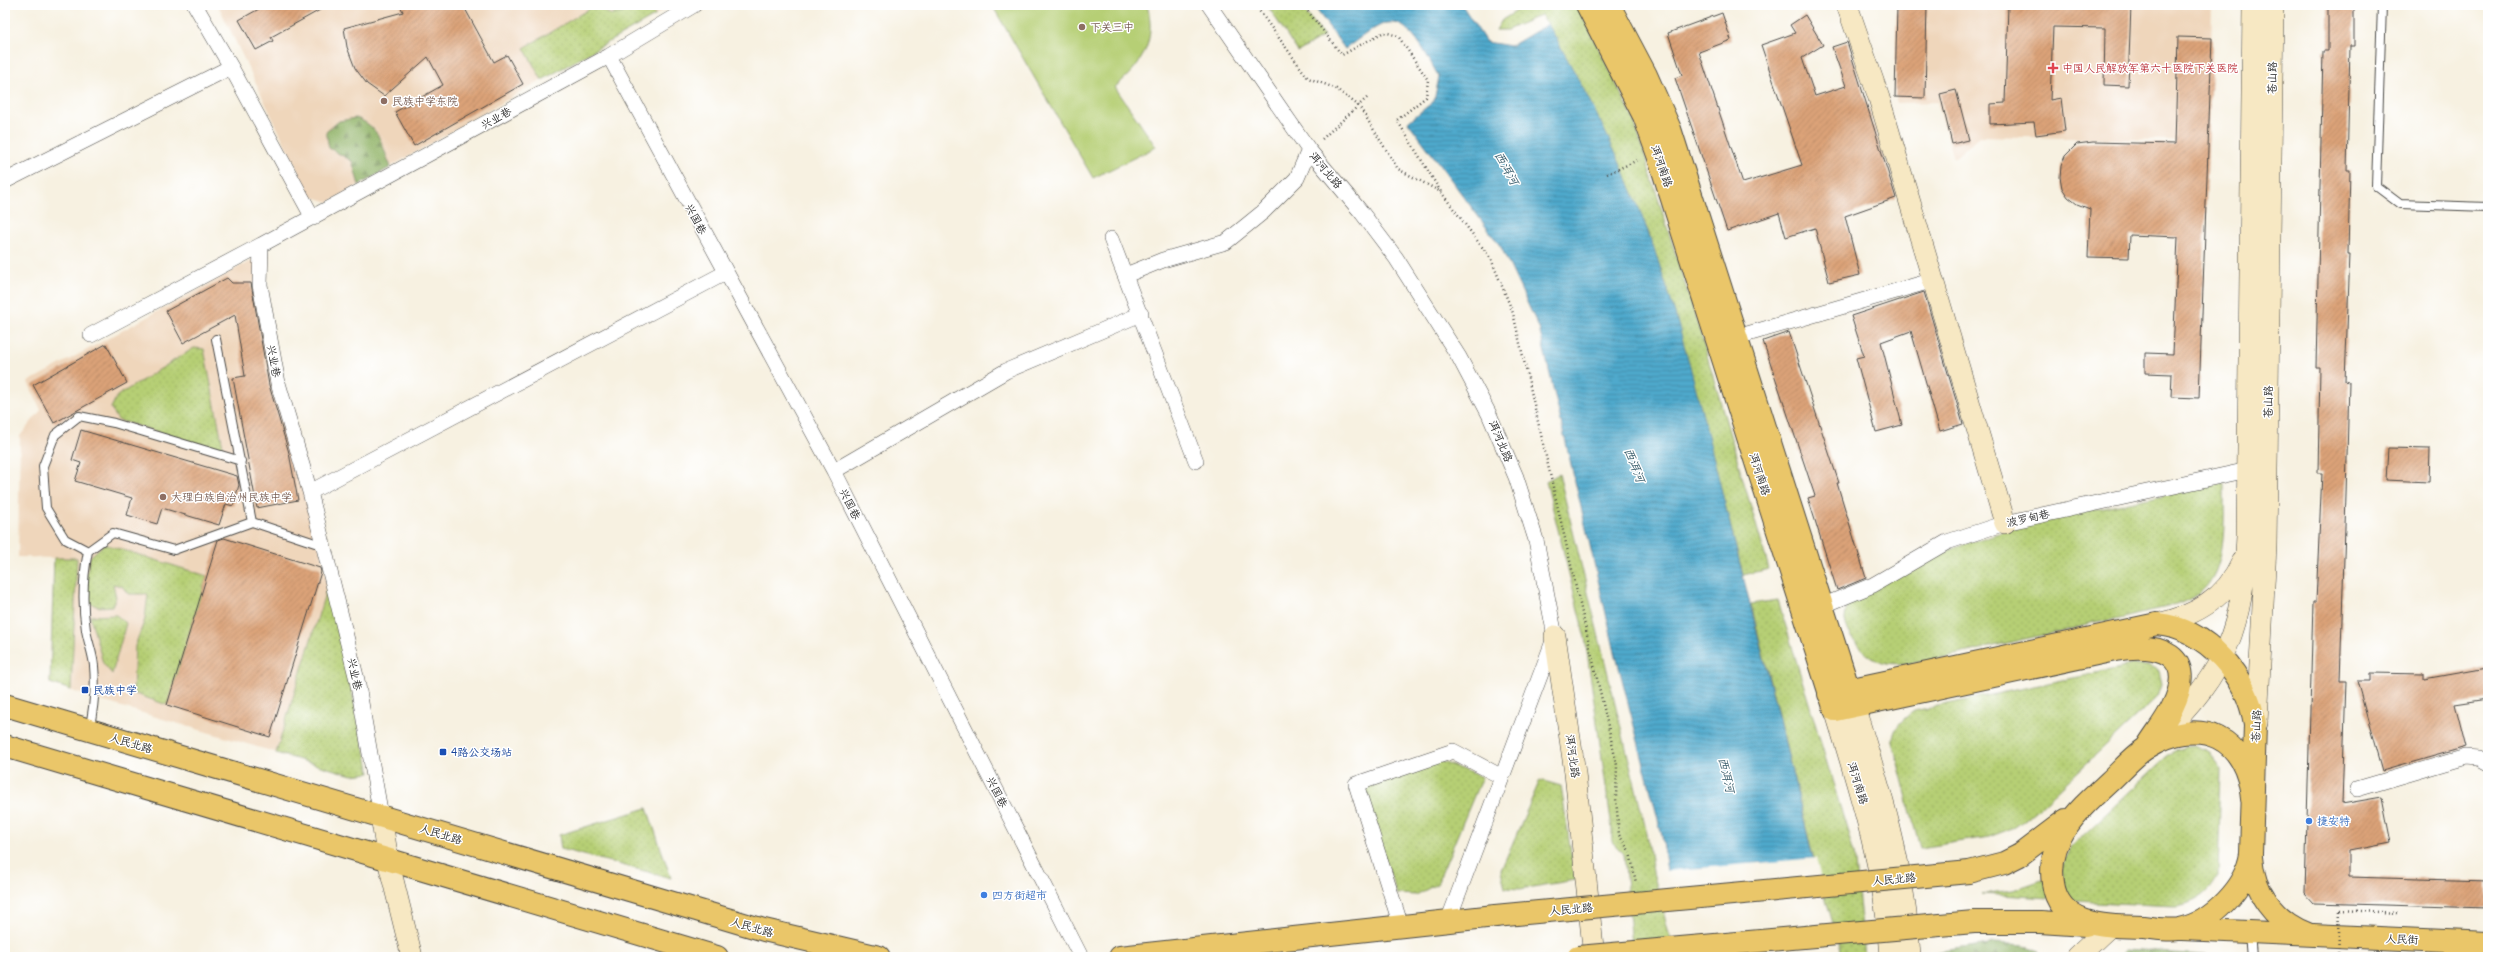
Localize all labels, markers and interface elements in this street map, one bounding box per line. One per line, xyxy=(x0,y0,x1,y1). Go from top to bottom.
place label: 下关三中 xyxy=(1090,20,1134,34)
marker: 下关三中 xyxy=(1077,22,1087,32)
place label: 中国人民解放军第六十医院下关医院 xyxy=(2062,61,2238,75)
street label: 苍山路 xyxy=(2265,61,2279,95)
marker: 中国人民解放军第六十医院下关医院 xyxy=(2047,62,2059,74)
place label: 民族中学东院 xyxy=(392,94,458,108)
marker: 民族中学东院 xyxy=(379,96,389,106)
street label: 兴业巷 xyxy=(478,104,514,132)
street label: 洱河南路 xyxy=(1648,143,1676,189)
street label: 洱河北路 xyxy=(1306,149,1346,191)
water label: 西洱河 xyxy=(1492,149,1523,189)
street label: 兴国巷 xyxy=(682,201,710,237)
street label: 兴业巷 xyxy=(264,343,284,379)
street label: 苍山路 xyxy=(2261,385,2275,419)
street label: 洱河北路 xyxy=(1486,418,1516,464)
water label: 西洱河 xyxy=(1621,445,1649,486)
street label: 洱河南路 xyxy=(1747,451,1773,497)
street label: 兴国巷 xyxy=(836,486,864,522)
place label: 大理白族自治州民族中学 xyxy=(171,490,292,504)
marker: 大理白族自治州民族中学 xyxy=(158,492,168,502)
street label: 波罗甸巷 xyxy=(2005,506,2051,530)
street label: 兴业巷 xyxy=(344,656,366,692)
place label: 民族中学 xyxy=(93,683,137,697)
marker: 民族中学 xyxy=(80,685,90,695)
street label: 苍山路 xyxy=(2248,709,2264,743)
street label: 人民北路 xyxy=(108,730,154,756)
street label: 洱河北路 xyxy=(1563,733,1583,779)
place label: 4路公交场站 xyxy=(451,745,512,759)
marker: 4路公交场站 xyxy=(438,747,448,757)
water label: 西洱河 xyxy=(1716,756,1739,796)
street label: 洱河南路 xyxy=(1845,760,1871,806)
street label: 兴国巷 xyxy=(983,774,1011,810)
place label: 捷安特 xyxy=(2317,814,2350,828)
marker: 捷安特 xyxy=(2304,816,2314,826)
street label: 人民北路 xyxy=(418,821,464,847)
street label: 人民北路 xyxy=(1871,870,1917,888)
place label: 四方街超市 xyxy=(992,888,1047,902)
marker: 四方街超市 xyxy=(979,890,989,900)
street label: 人民北路 xyxy=(1548,900,1594,918)
street label: 人民北路 xyxy=(729,914,775,940)
street label: 人民街 xyxy=(2385,931,2420,947)

